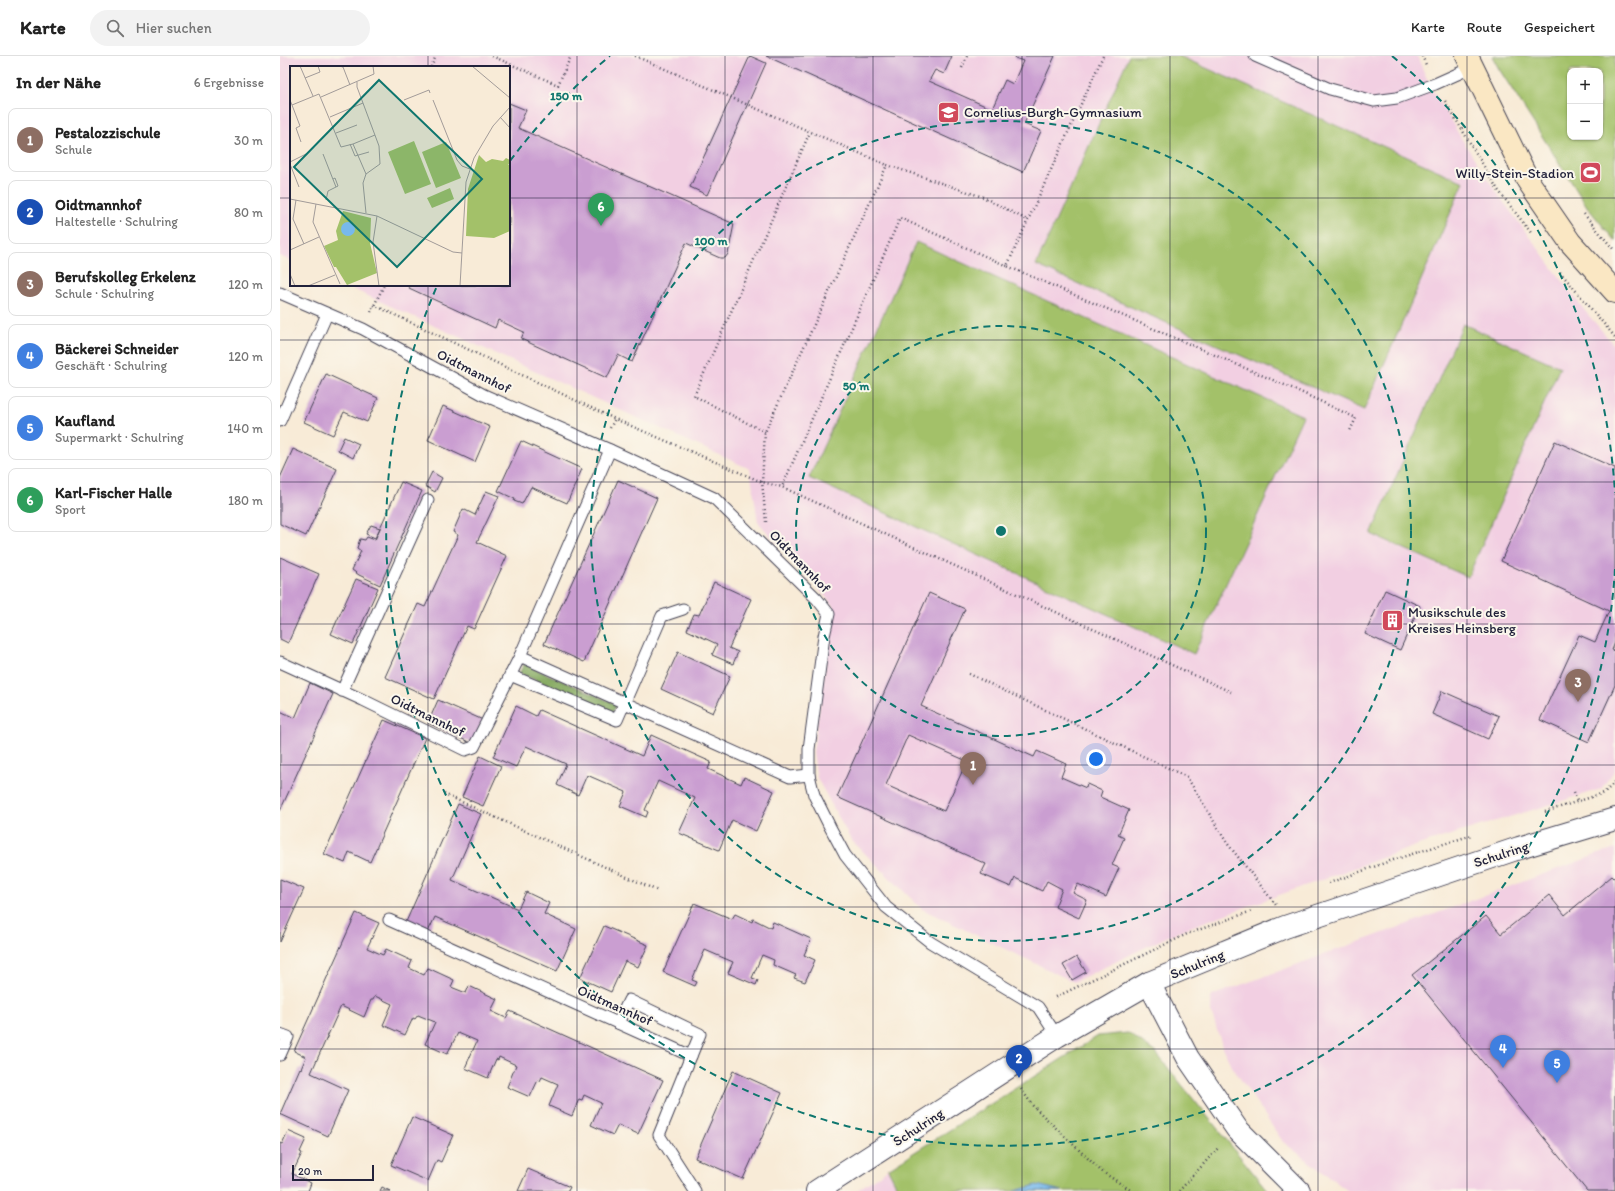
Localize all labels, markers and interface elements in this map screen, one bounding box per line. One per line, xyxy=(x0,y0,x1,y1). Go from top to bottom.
search box xyxy=(90,10,370,46)
text: Karte xyxy=(20,16,66,39)
icon: search xyxy=(104,17,126,39)
text: Hier suchen xyxy=(136,19,212,37)
text: Karte xyxy=(1411,19,1445,36)
text: Route xyxy=(1467,19,1502,36)
text: Gespeichert xyxy=(1524,19,1595,36)
inset map xyxy=(290,66,510,286)
map controls xyxy=(1567,68,1603,140)
button: + xyxy=(1567,68,1603,104)
text: In der Nähe xyxy=(16,72,101,92)
text: 6 Ergebnisse xyxy=(194,75,264,90)
text: 150 m xyxy=(550,89,583,103)
school or university icon: Cornelius-Burgh-Gymnasium xyxy=(936,99,962,125)
place label: Cornelius-Burgh-Gymnasium xyxy=(964,104,1142,121)
button: − xyxy=(1567,104,1603,140)
text: Pestalozzischule xyxy=(55,124,161,142)
text: 1 xyxy=(27,133,33,148)
text: 30 m xyxy=(234,133,263,148)
text: Schule xyxy=(55,142,92,157)
sports icon: Willy-Stein-Stadion xyxy=(1577,160,1603,186)
place label: Willy-Stein-Stadion xyxy=(1456,165,1575,182)
pin: 6 xyxy=(588,193,614,226)
text: Oidtmannhof xyxy=(55,196,141,214)
text: 2 xyxy=(27,205,33,220)
text: 80 m xyxy=(234,205,263,220)
text: Haltestelle · Schulring xyxy=(55,214,178,229)
text: 100 m xyxy=(694,234,728,248)
text: Berufskolleg Erkelenz xyxy=(55,268,196,286)
text: 3 xyxy=(26,277,34,292)
text: 120 m xyxy=(228,277,263,292)
text: Schule · Schulring xyxy=(55,286,154,301)
text: Bäckerei Schneider xyxy=(55,340,178,358)
street label: Oidtmannhof xyxy=(434,346,514,398)
text: 4 xyxy=(26,349,34,364)
text: 120 m xyxy=(228,349,263,364)
text: Geschäft · Schulring xyxy=(55,358,167,373)
text: 50 m xyxy=(843,379,870,393)
text: Kaufland xyxy=(55,412,115,430)
text: 5 xyxy=(27,421,33,436)
text: 140 m xyxy=(227,421,263,436)
text: Supermarkt · Schulring xyxy=(55,430,184,445)
text: Karl-Fischer Halle xyxy=(55,484,172,502)
text: 6 xyxy=(27,493,33,508)
text: 180 m xyxy=(228,493,263,508)
text: Sport xyxy=(55,502,86,517)
centre of rings xyxy=(994,524,1008,538)
street label: Oidtmannhof xyxy=(766,526,834,597)
place label: Musikschule des Kreises Heinsberg xyxy=(1408,604,1517,637)
building icon: Musikschule des Kreises Heinsberg xyxy=(1380,607,1406,633)
pin: 3 xyxy=(1565,669,1591,702)
street label: Oidtmannhof xyxy=(388,690,468,741)
your location xyxy=(1086,749,1106,769)
pin: 1 xyxy=(960,752,986,785)
street label: Schulring xyxy=(1471,837,1532,871)
street label: Schulring xyxy=(1168,946,1228,983)
street label: Oidtmannhof xyxy=(575,981,656,1030)
pin: 4 xyxy=(1490,1035,1516,1068)
pin: 2 xyxy=(1006,1045,1032,1078)
pin: 5 xyxy=(1544,1050,1570,1083)
street label: Schulring xyxy=(890,1104,948,1150)
scale bar xyxy=(292,1163,374,1182)
text: 20 m xyxy=(298,1165,322,1178)

